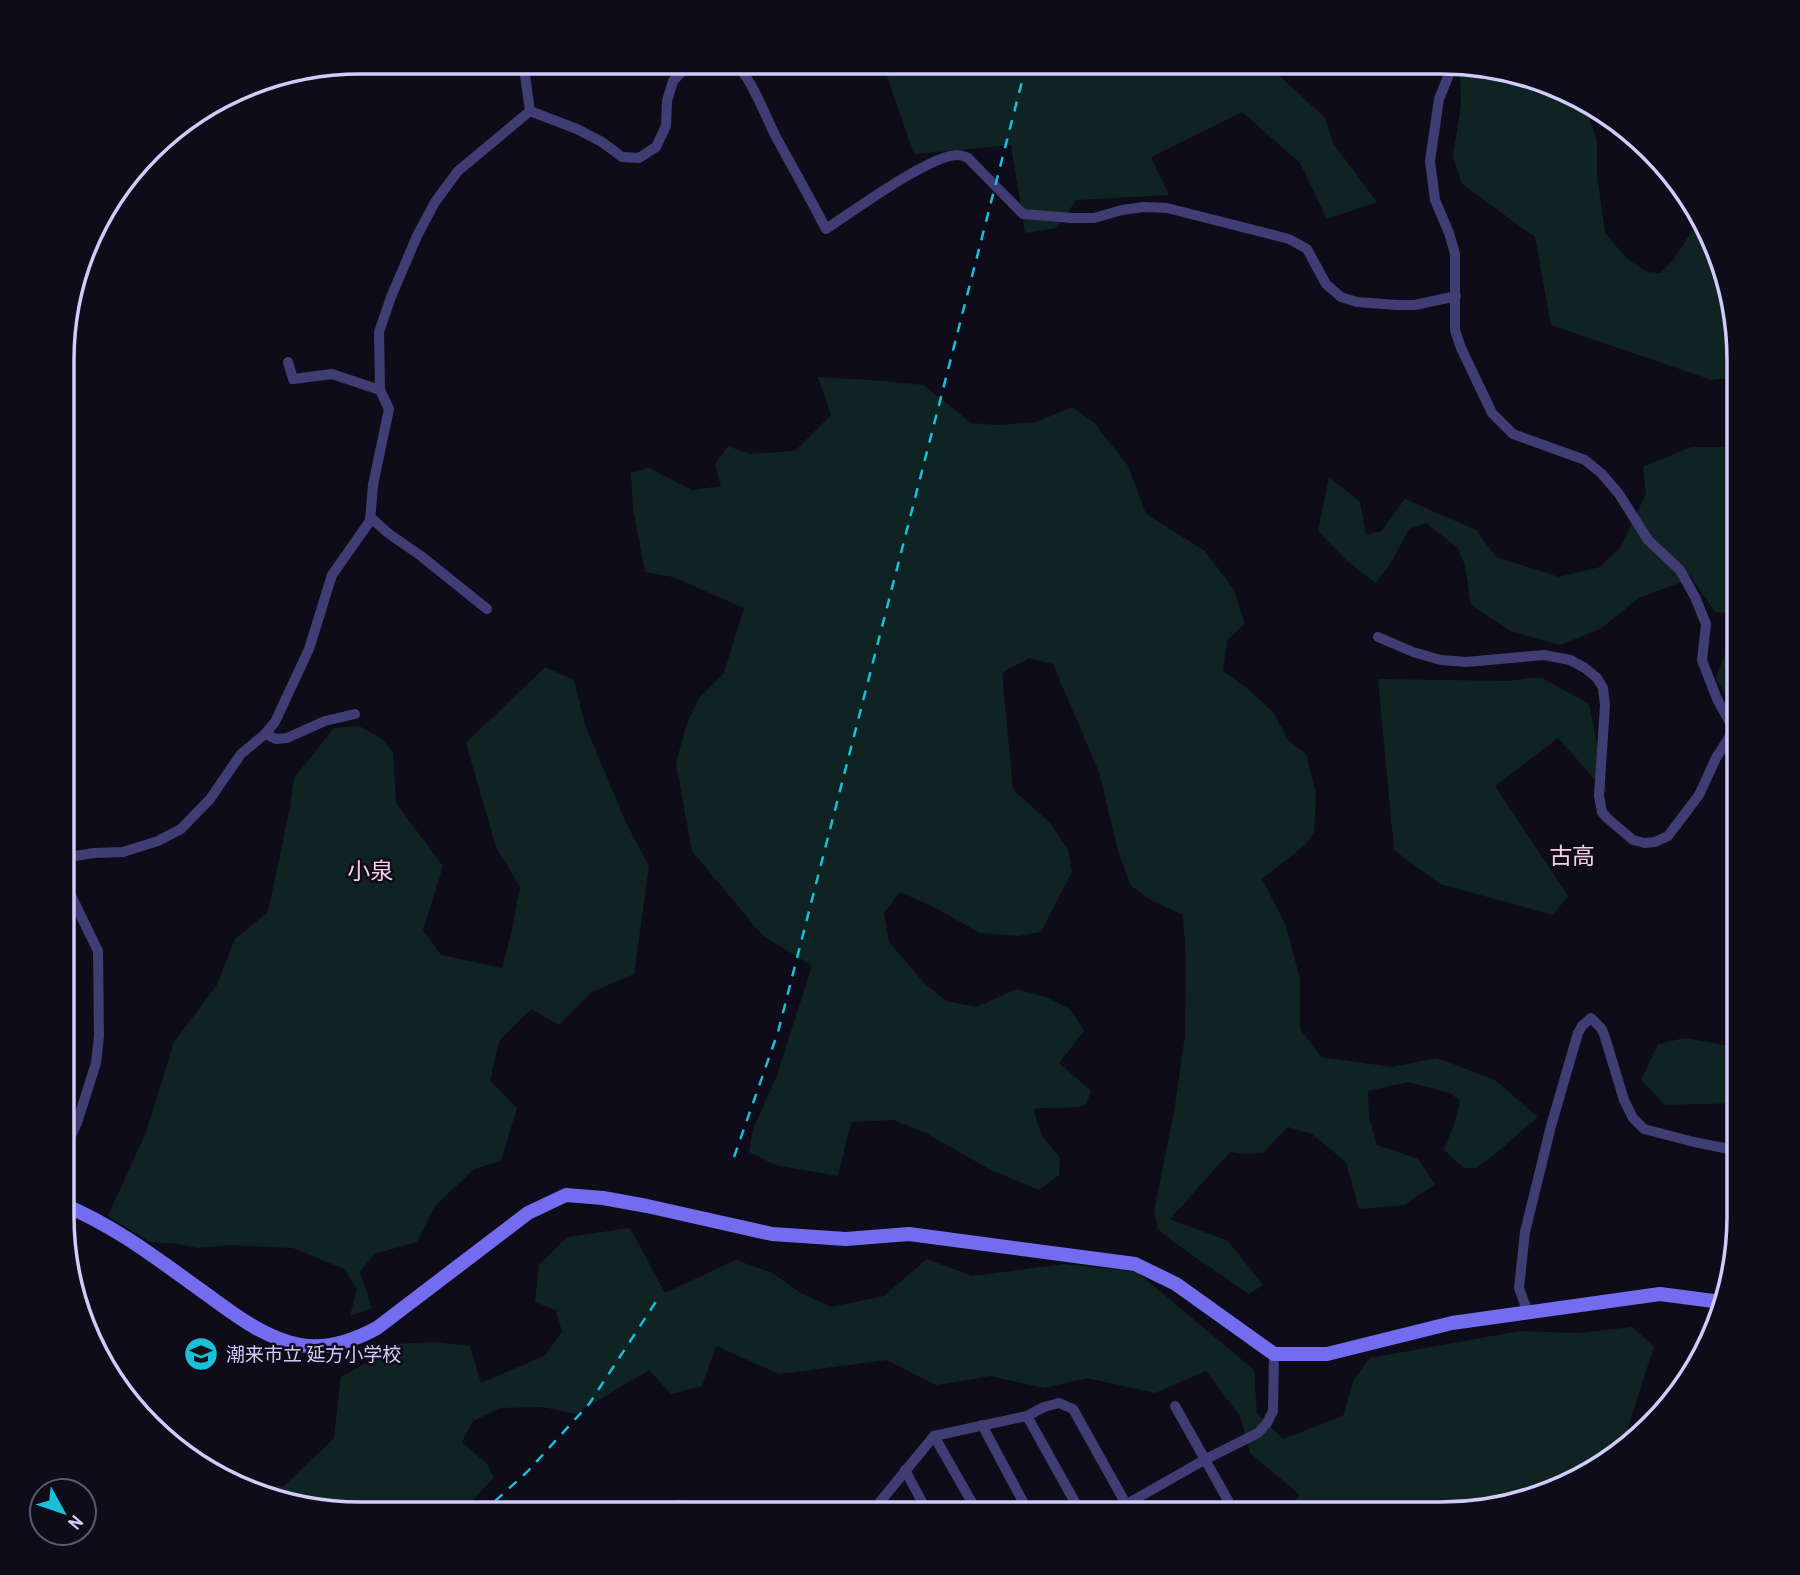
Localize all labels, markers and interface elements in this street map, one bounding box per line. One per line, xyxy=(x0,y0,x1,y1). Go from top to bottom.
district label: 古高 xyxy=(1549,840,1595,871)
district label: 小泉 xyxy=(347,855,393,886)
school or university icon: 潮来市立 延方小学校 xyxy=(182,1335,220,1373)
place label: 潮来市立 延方小学校 xyxy=(226,1341,401,1367)
north arrow xyxy=(28,1477,98,1547)
text: N xyxy=(62,1510,90,1536)

